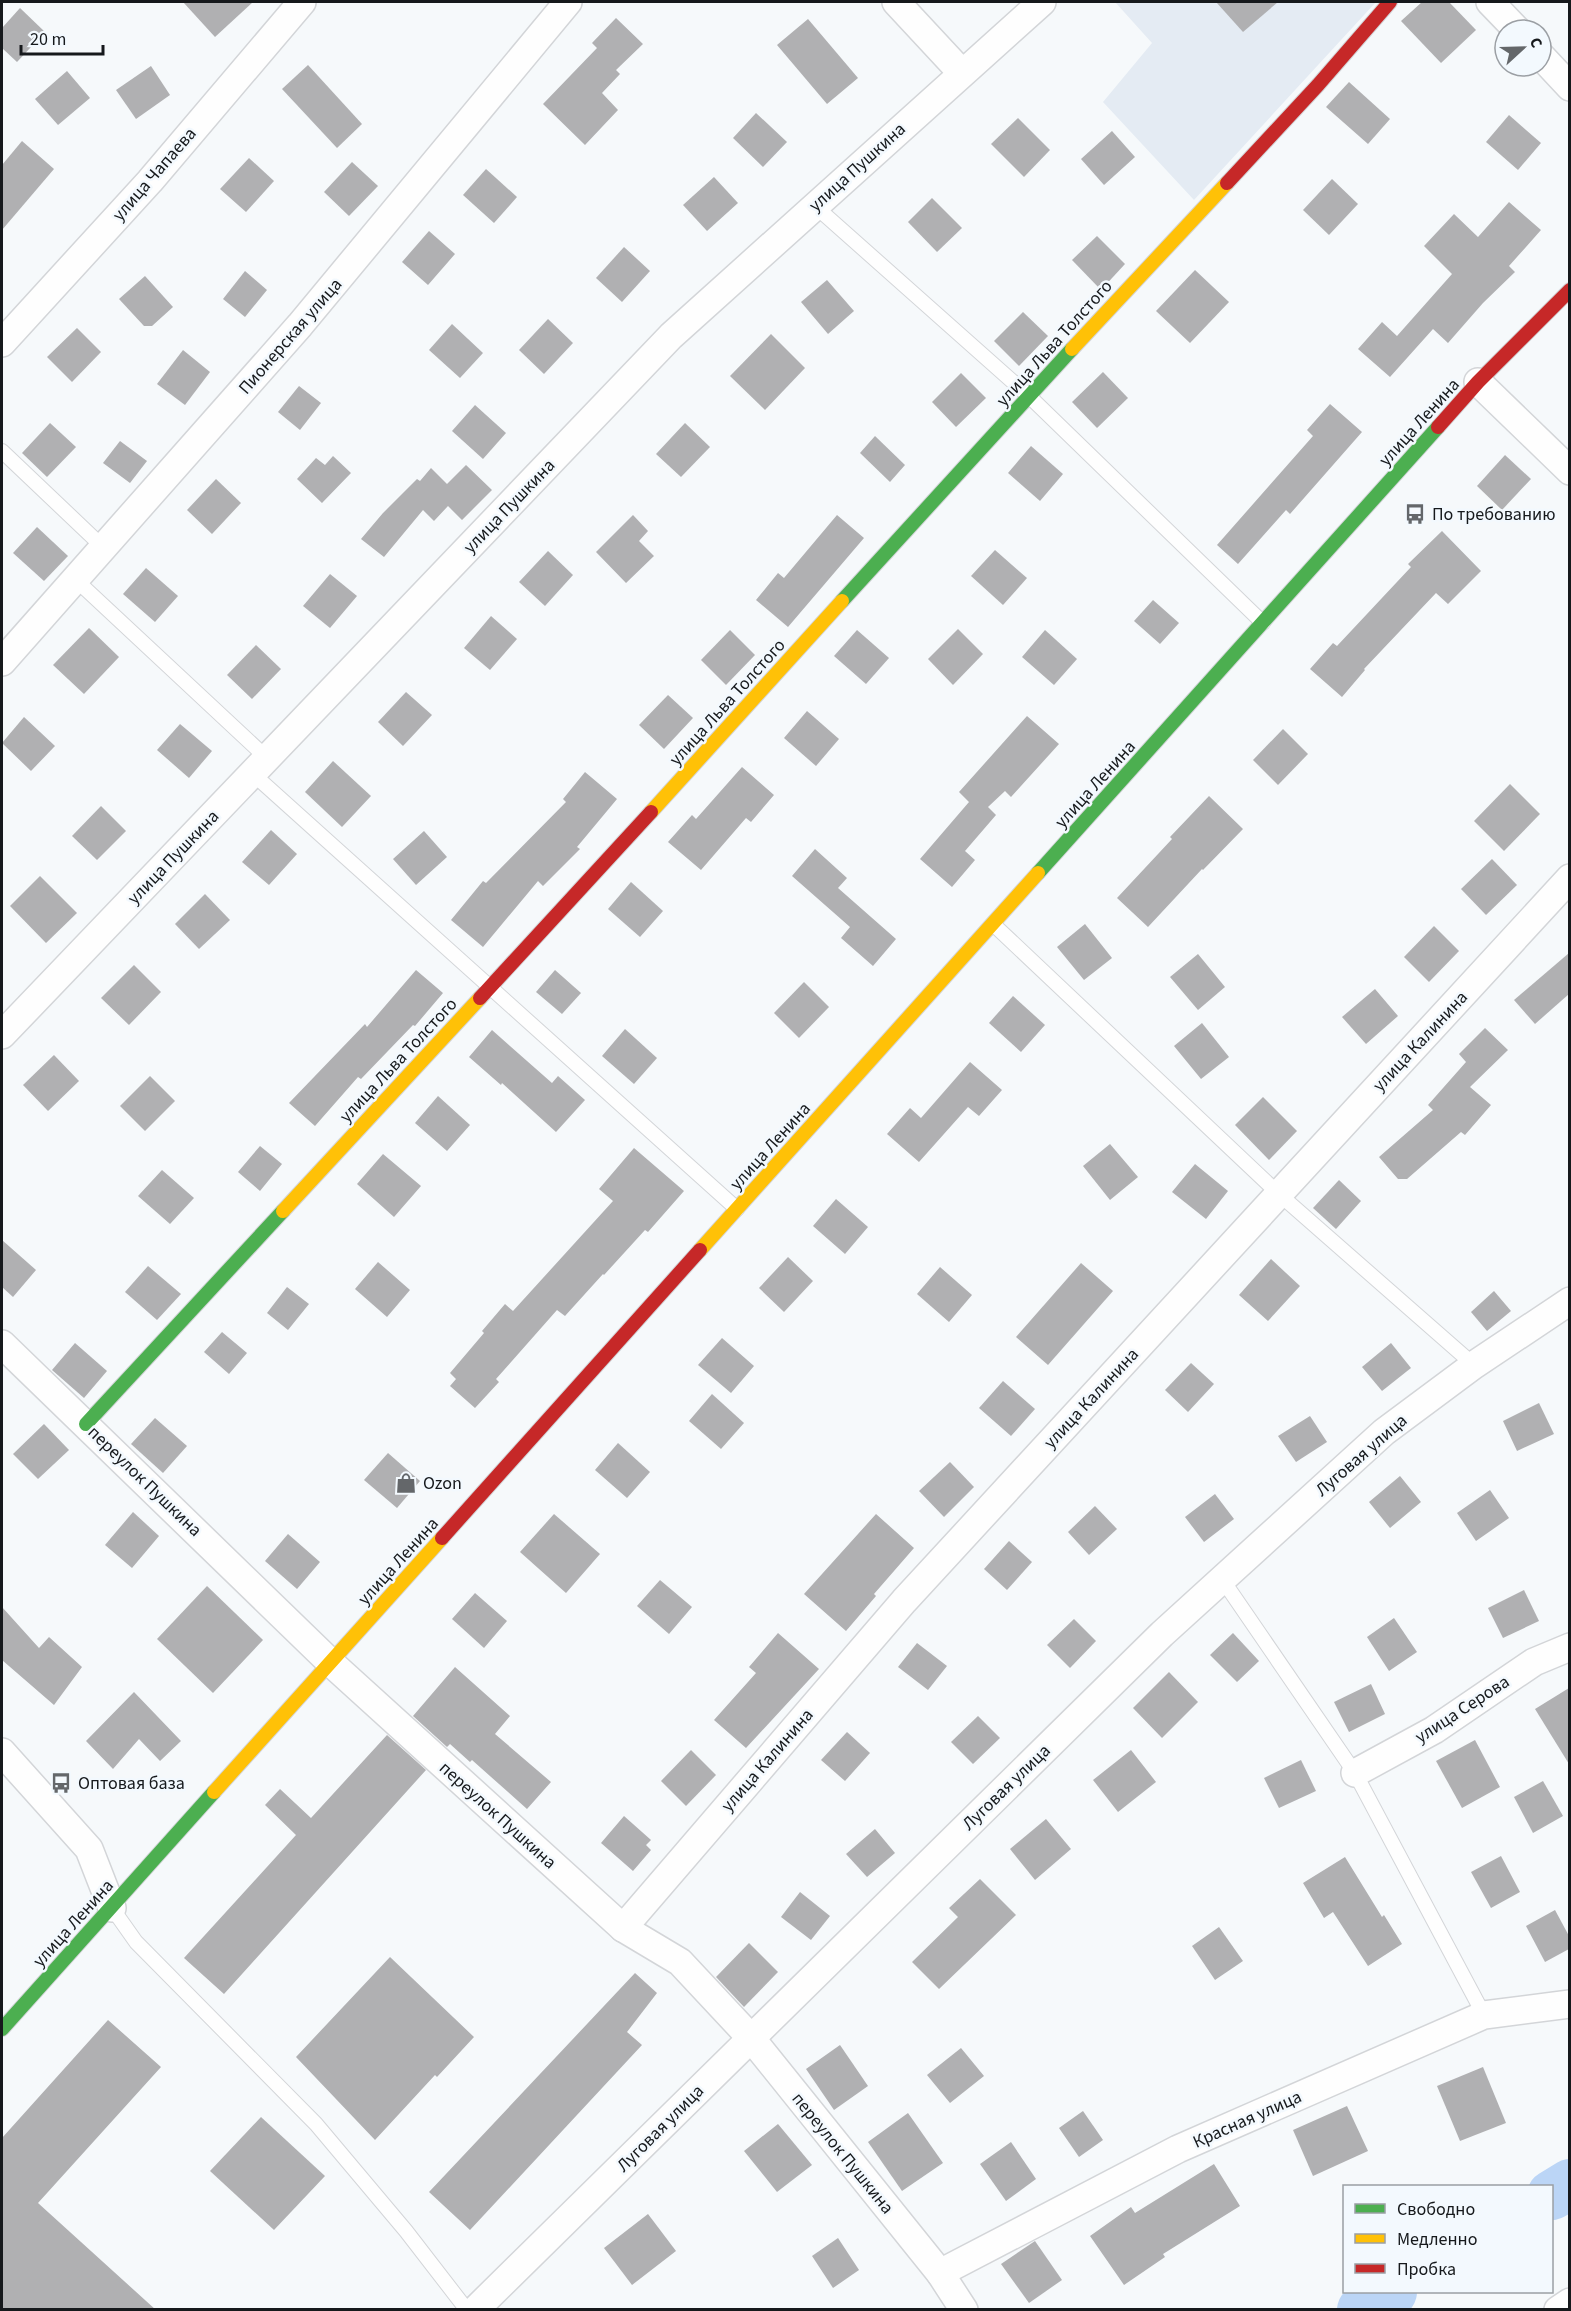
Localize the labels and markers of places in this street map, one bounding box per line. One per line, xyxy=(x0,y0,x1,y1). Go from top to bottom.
bus stop icon: По требованию xyxy=(1403,502,1427,526)
place label: По требованию xyxy=(1432,502,1556,527)
shop icon: Ozon xyxy=(394,1471,418,1495)
place label: Ozon xyxy=(423,1471,462,1496)
bus stop icon: Оптовая база xyxy=(49,1771,73,1795)
place label: Оптовая база xyxy=(78,1771,185,1796)

